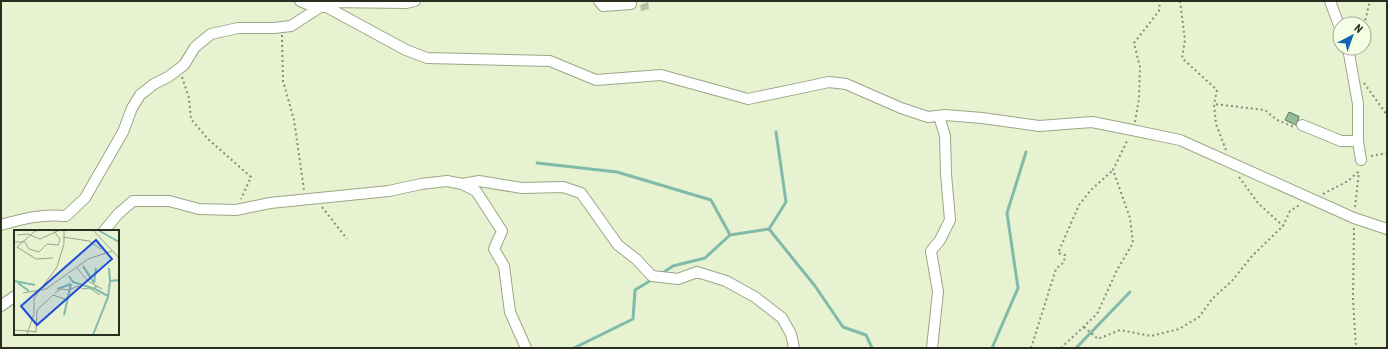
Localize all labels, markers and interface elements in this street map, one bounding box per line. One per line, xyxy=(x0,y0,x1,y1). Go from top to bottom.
north arrow xyxy=(1332,16,1372,56)
text: N xyxy=(1351,22,1365,36)
inset map xyxy=(14,230,119,335)

